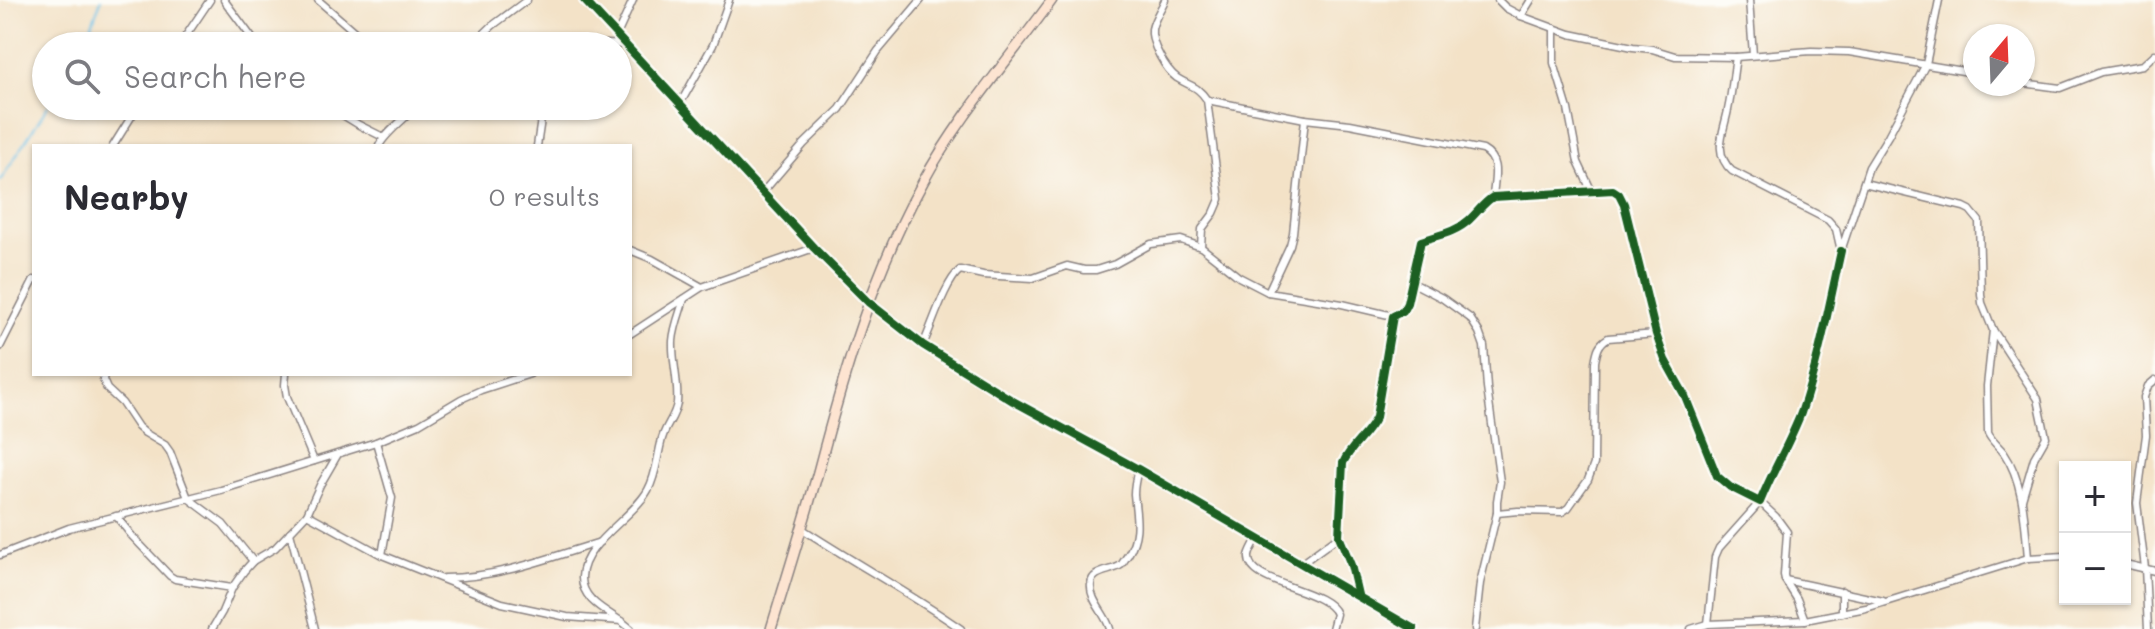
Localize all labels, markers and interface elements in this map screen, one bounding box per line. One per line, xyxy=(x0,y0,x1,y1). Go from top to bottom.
north arrow xyxy=(1963,24,2035,96)
search box xyxy=(32,32,632,120)
icon: search xyxy=(60,54,104,98)
text: Search here xyxy=(124,56,307,96)
text: Nearby xyxy=(64,174,189,219)
text: 0 results xyxy=(489,179,600,213)
map controls xyxy=(2059,461,2131,605)
button: + xyxy=(2059,461,2131,533)
button: − xyxy=(2059,533,2131,605)

